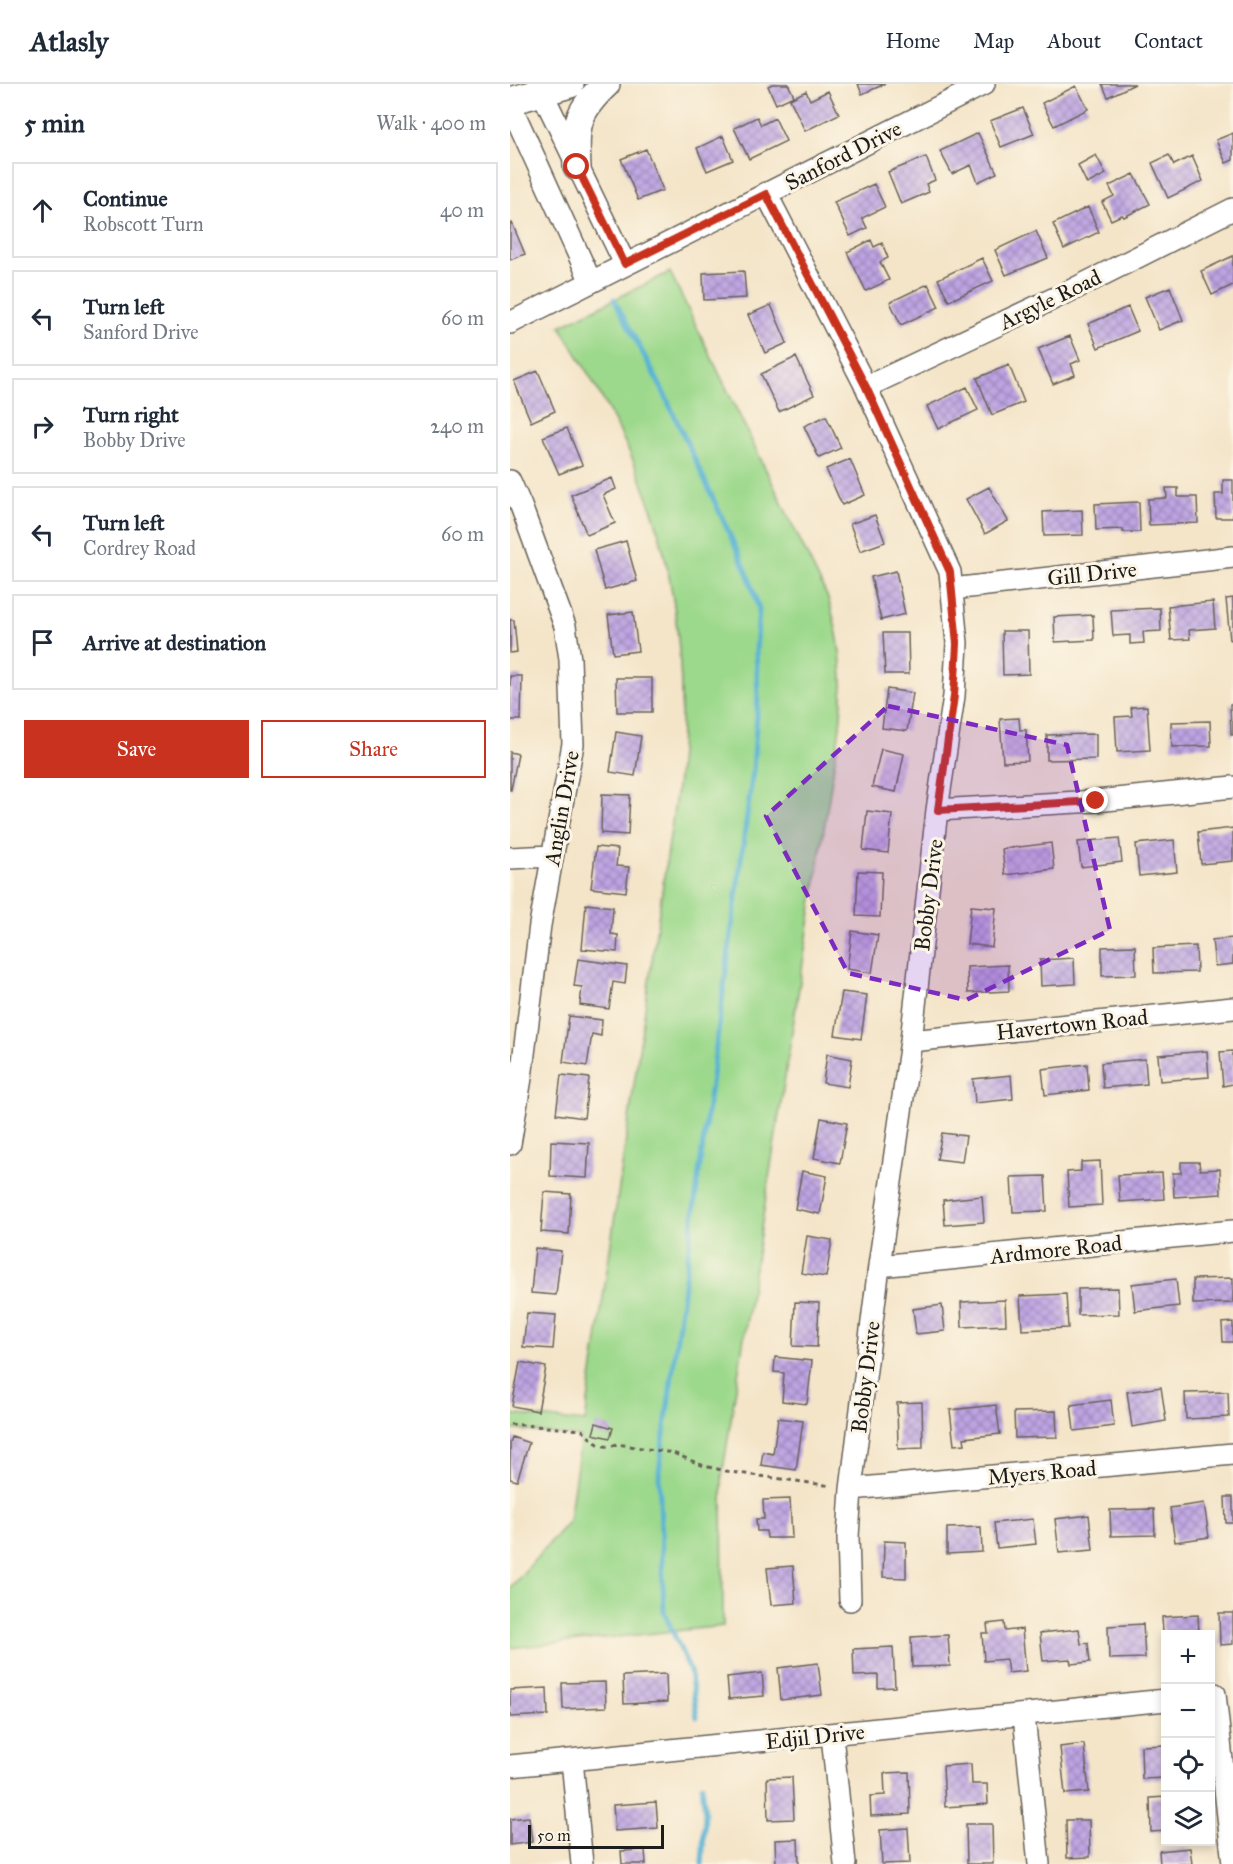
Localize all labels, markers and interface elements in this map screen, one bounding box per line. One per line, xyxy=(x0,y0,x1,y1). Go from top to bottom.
text: Atlasly xyxy=(30,24,108,59)
text: Home xyxy=(885,28,940,54)
text: Map xyxy=(973,28,1014,54)
text: About xyxy=(1047,28,1101,54)
text: Contact xyxy=(1134,28,1203,54)
text: 5 min xyxy=(24,107,85,139)
text: Walk · 400 m xyxy=(376,111,486,135)
street label: Sanford Drive xyxy=(780,115,906,196)
route start xyxy=(563,153,589,179)
text: Continue xyxy=(83,185,168,212)
icon: ahead xyxy=(26,194,59,227)
text: 40 m xyxy=(440,198,484,222)
text: Robscott Turn xyxy=(83,212,204,236)
street label: Argyle Road xyxy=(994,263,1106,336)
text: Turn left xyxy=(83,293,165,320)
icon: left xyxy=(26,302,59,335)
text: 60 m xyxy=(441,306,484,330)
text: Sanford Drive xyxy=(83,320,199,344)
text: Turn right xyxy=(83,401,179,428)
icon: right xyxy=(26,410,59,443)
text: 240 m xyxy=(430,414,484,438)
text: Bobby Drive xyxy=(83,428,186,452)
text: Turn left xyxy=(83,509,165,536)
icon: left xyxy=(26,518,59,551)
text: 60 m xyxy=(441,522,484,546)
text: Cordrey Road xyxy=(83,536,196,560)
street label: Gill Drive xyxy=(1046,555,1138,592)
icon: arrive xyxy=(26,626,59,659)
text: Arrive at destination xyxy=(83,629,266,656)
button: Save xyxy=(24,720,249,778)
button: Share xyxy=(261,720,486,778)
street label: Anglin Drive xyxy=(538,748,585,869)
route end xyxy=(1082,787,1108,813)
street label: Bobby Drive xyxy=(908,837,949,953)
street label: Havertown Road xyxy=(995,1003,1149,1046)
street label: Ardmore Road xyxy=(988,1229,1123,1270)
street label: Bobby Drive xyxy=(845,1319,886,1435)
street label: Myers Road xyxy=(986,1454,1098,1491)
map controls xyxy=(1161,1630,1215,1846)
button: + xyxy=(1161,1630,1215,1684)
button: − xyxy=(1161,1684,1215,1738)
street label: Edjil Drive xyxy=(764,1718,866,1755)
button: locate xyxy=(1161,1738,1215,1792)
button: layers xyxy=(1161,1792,1215,1846)
scale bar xyxy=(528,1822,664,1850)
text: 50 m xyxy=(537,1826,571,1845)

